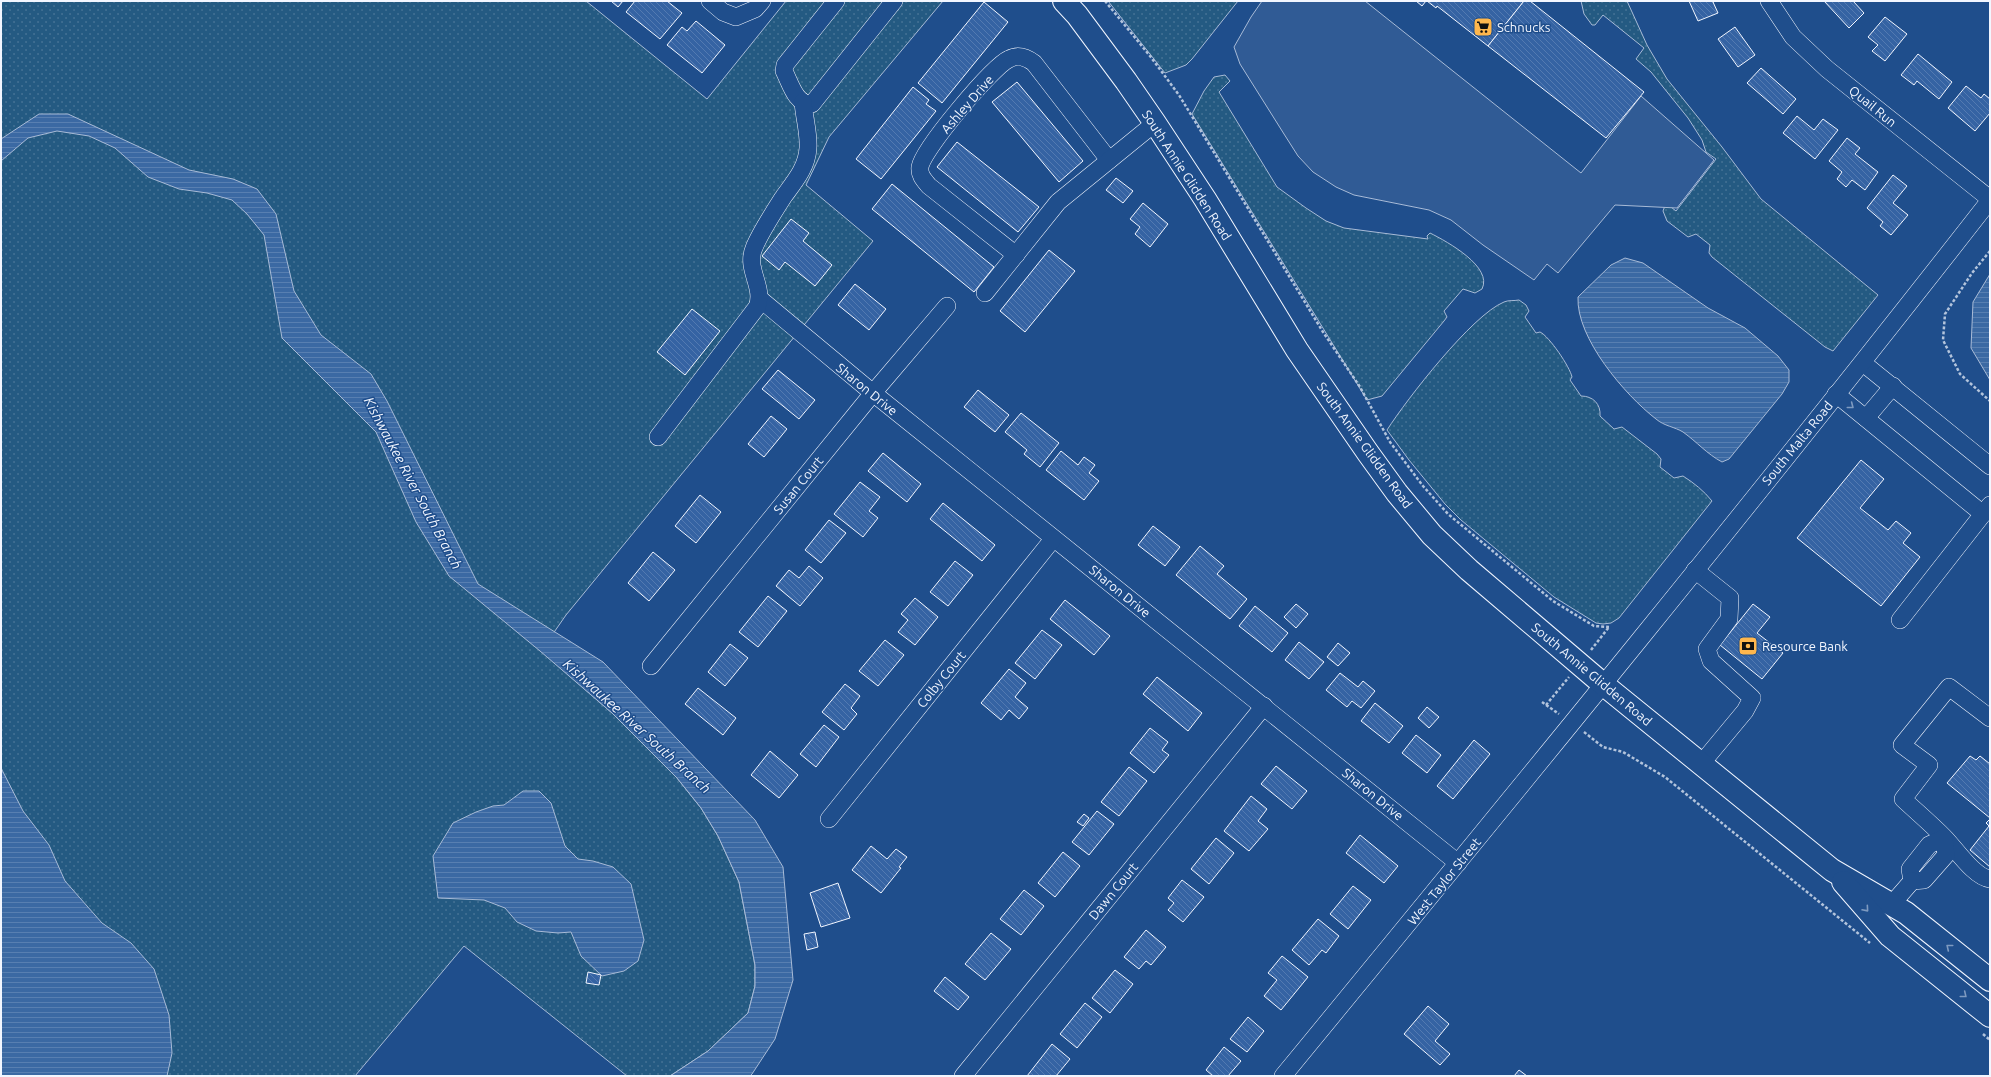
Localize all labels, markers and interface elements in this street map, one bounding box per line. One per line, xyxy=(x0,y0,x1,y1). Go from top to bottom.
supermarket icon: Schnucks xyxy=(1472,16,1494,38)
place label: Schnucks xyxy=(1497,20,1551,34)
street label: Ashley Drive xyxy=(938,72,996,136)
street label: Quail Run xyxy=(1846,83,1899,130)
street label: South Annie Glidden Road xyxy=(1140,107,1234,243)
street label: Sharon Drive xyxy=(834,360,900,418)
street label: South Annie Glidden Road xyxy=(1315,379,1415,511)
water label: Kishwaukee River South Branch xyxy=(361,394,465,572)
street label: South Malta Road xyxy=(1759,398,1835,488)
one-way arrow xyxy=(1846,401,1853,408)
street label: Susan Court xyxy=(771,453,825,517)
street label: Sharon Drive xyxy=(1087,562,1153,620)
street label: South Annie Glidden Road xyxy=(1529,620,1655,728)
bank icon: Resource Bank xyxy=(1737,635,1759,657)
place label: Resource Bank xyxy=(1762,639,1848,653)
street label: Colby Court xyxy=(914,648,968,710)
water label: Kishwaukee River South Branch xyxy=(560,656,714,796)
street label: Sharon Drive xyxy=(1340,765,1406,823)
street label: West Taylor Street xyxy=(1405,835,1483,927)
street label: Dawn Court xyxy=(1086,860,1140,922)
one-way arrow xyxy=(1862,905,1869,912)
one-way arrow xyxy=(1946,944,1953,951)
one-way arrow xyxy=(1959,991,1966,998)

